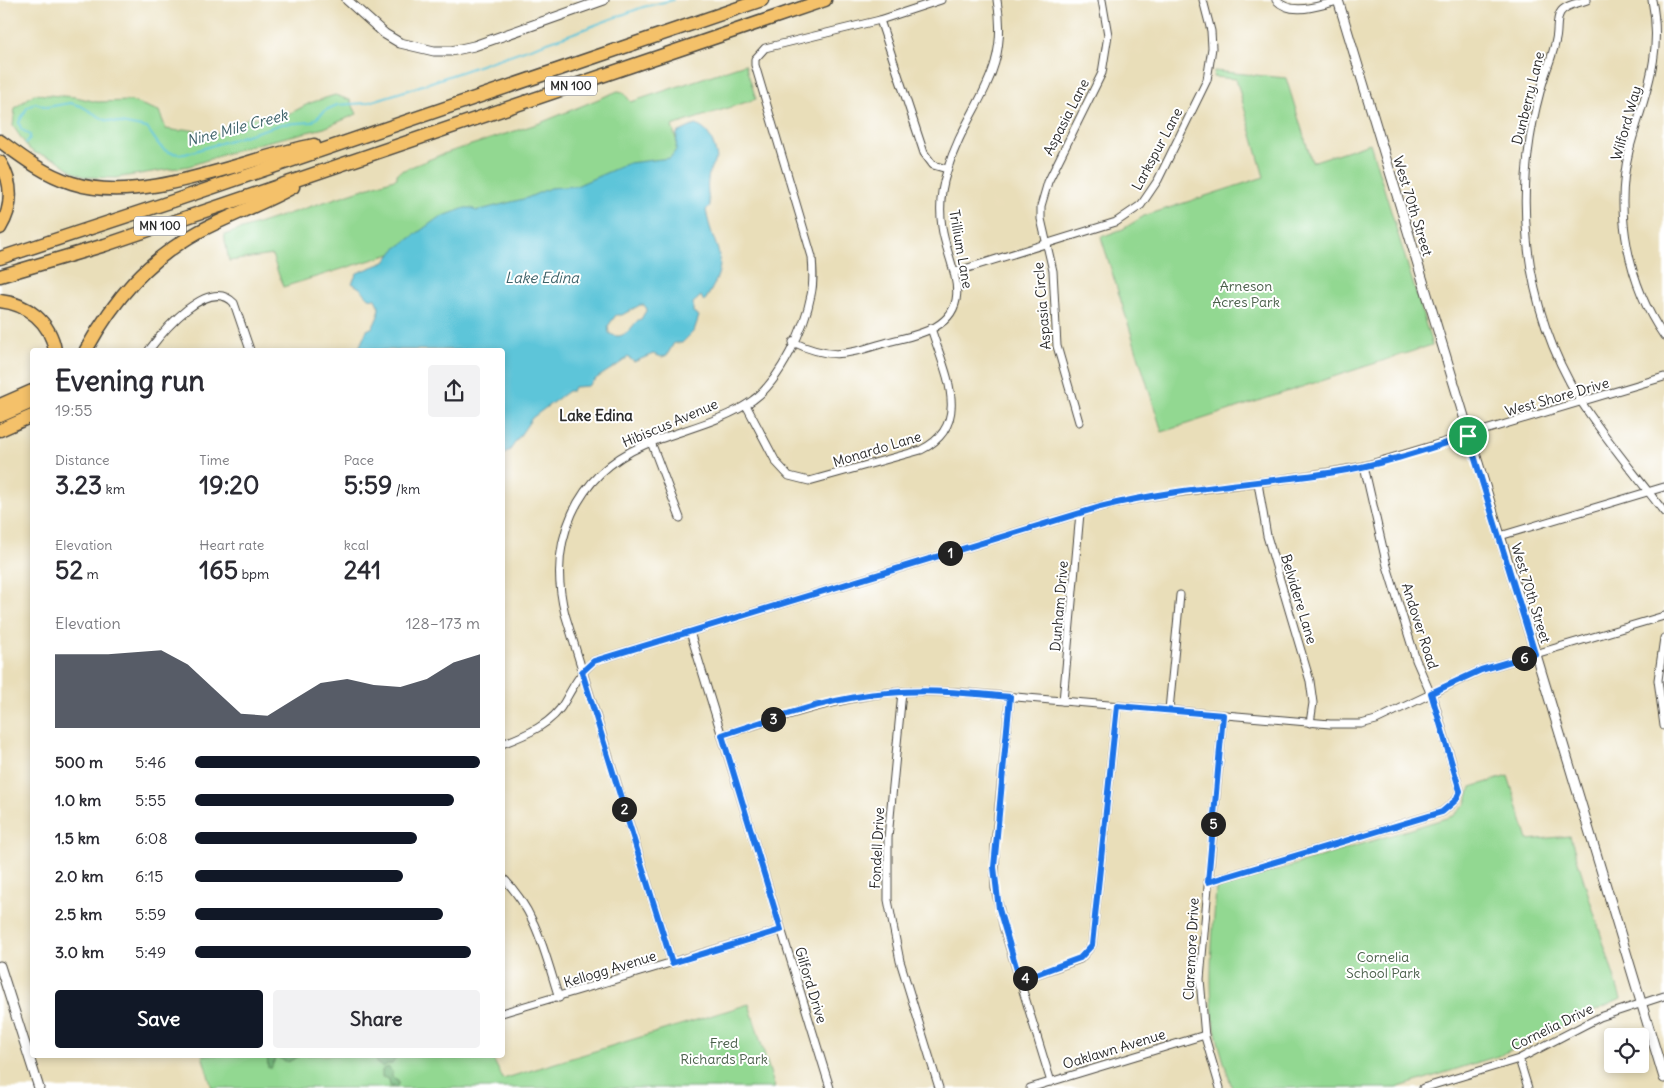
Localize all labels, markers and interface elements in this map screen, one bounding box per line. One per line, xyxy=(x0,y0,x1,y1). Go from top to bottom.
street label: Dunberry Lane xyxy=(1508,50,1548,146)
road number: MN 100 xyxy=(545,76,597,95)
street label: Aspasia Lane xyxy=(1039,76,1093,158)
street label: Wilford Way xyxy=(1607,84,1645,162)
water label: Nine Mile Creek xyxy=(184,105,291,150)
street label: Larkspur Lane xyxy=(1128,105,1186,193)
street label: West 70th Street xyxy=(1389,154,1437,258)
street label: Trillium Lane xyxy=(945,208,977,290)
road number: MN 100 xyxy=(134,217,186,236)
street label: Aspasia Circle xyxy=(1029,261,1055,351)
water label: Lake Edina xyxy=(505,268,580,287)
park label: Arneson Acres Park xyxy=(1212,277,1280,311)
text: Evening run xyxy=(55,363,205,399)
button: share xyxy=(428,365,480,417)
street label: West Shore Drive xyxy=(1503,374,1611,420)
street label: Hibiscus Avenue xyxy=(619,395,721,451)
text: 19:55 xyxy=(55,400,93,420)
district label: Lake Edina xyxy=(559,406,633,425)
pin xyxy=(1447,415,1489,457)
icon: arrive xyxy=(1454,422,1482,450)
street label: Monardo Lane xyxy=(831,427,923,471)
text: Distance xyxy=(55,451,110,469)
text: Time xyxy=(199,451,230,469)
text: Pace xyxy=(344,451,374,469)
text: 3.23 xyxy=(55,469,102,501)
text: 19:20 xyxy=(199,469,259,501)
text: 5:59 xyxy=(344,469,392,501)
text: km xyxy=(102,480,125,498)
text: /km xyxy=(392,480,420,498)
text: Elevation xyxy=(55,536,112,554)
text: Heart rate xyxy=(199,536,264,554)
text: kcal xyxy=(344,536,369,554)
pin: 1 xyxy=(938,540,962,566)
street label: West 70th Street xyxy=(1507,541,1555,645)
text: 1 xyxy=(948,544,953,562)
street label: Belvidere Lane xyxy=(1277,552,1321,646)
text: 52 xyxy=(55,554,83,586)
text: 165 xyxy=(199,554,238,586)
text: 241 xyxy=(344,554,381,586)
street label: Dunham Drive xyxy=(1046,560,1072,652)
text: m xyxy=(83,565,99,583)
text: bpm xyxy=(238,565,269,583)
street label: Andover Road xyxy=(1398,581,1442,671)
text: Elevation xyxy=(55,613,121,633)
text: 128–173 m xyxy=(405,613,480,633)
pin: 6 xyxy=(1512,646,1536,670)
text: 6 xyxy=(1520,649,1529,667)
pin: 3 xyxy=(760,706,786,732)
text: 3 xyxy=(770,710,777,728)
text: 500 m xyxy=(55,752,103,772)
text: 5:46 xyxy=(135,752,166,772)
text: 1.0 km xyxy=(55,790,101,810)
text: 5:55 xyxy=(135,790,166,810)
pin: 2 xyxy=(612,796,636,822)
text: 2 xyxy=(621,800,628,818)
street label: Fondell Drive xyxy=(866,807,888,889)
pin: 5 xyxy=(1200,812,1226,836)
text: 5 xyxy=(1209,815,1218,833)
text: 1.5 km xyxy=(55,828,100,848)
text: 6:08 xyxy=(135,828,168,848)
text: 2.0 km xyxy=(55,866,104,886)
text: 6:15 xyxy=(135,866,163,886)
street label: Claremore Drive xyxy=(1179,897,1203,1001)
text: 2.5 km xyxy=(55,904,102,924)
text: 5:59 xyxy=(135,904,166,924)
text: 3.0 km xyxy=(55,942,104,962)
text: 5:49 xyxy=(135,942,166,962)
street label: Gilford Drive xyxy=(791,945,831,1025)
street label: Kellogg Avenue xyxy=(562,946,658,992)
park label: Cornelia School Park xyxy=(1346,948,1420,982)
pin: 4 xyxy=(1012,966,1038,990)
text: 4 xyxy=(1021,969,1030,987)
button: Save xyxy=(55,990,263,1048)
button: Share xyxy=(273,990,480,1048)
street label: Cornelia Drive xyxy=(1508,999,1596,1055)
street label: Oaklawn Avenue xyxy=(1060,1025,1168,1073)
map controls xyxy=(1604,1028,1649,1073)
button: locate xyxy=(1604,1028,1649,1073)
park label: Fred Richards Park xyxy=(680,1034,768,1068)

